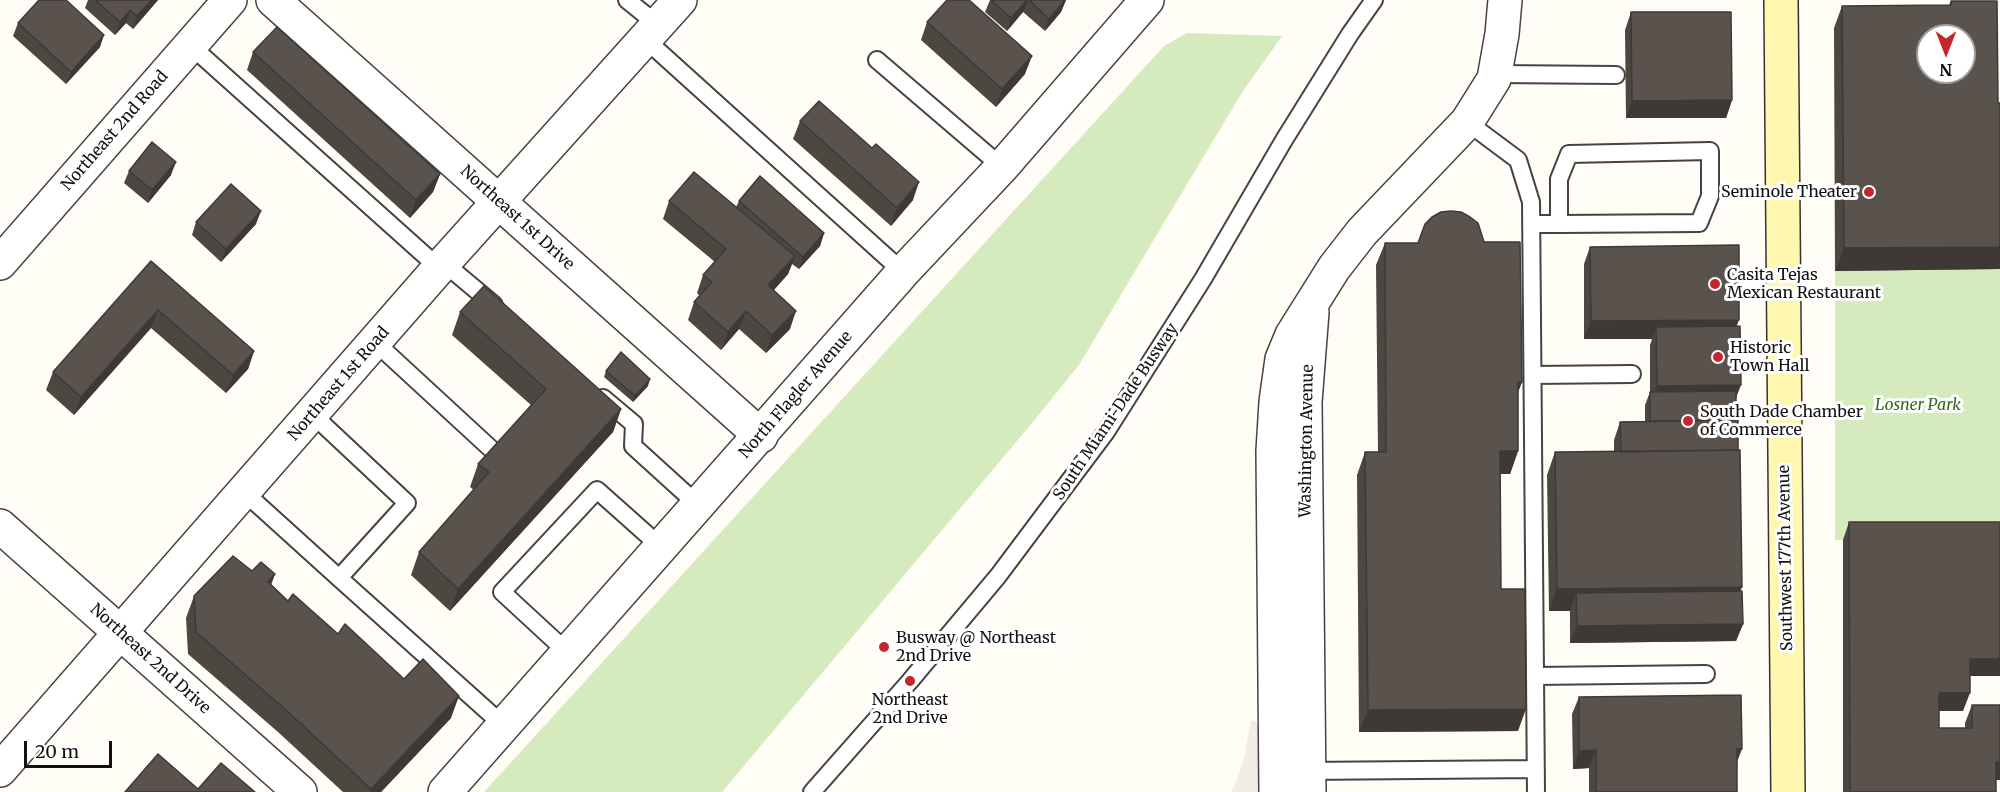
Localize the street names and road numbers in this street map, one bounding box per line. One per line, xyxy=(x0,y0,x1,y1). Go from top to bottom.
street label: Northeast 2nd Road xyxy=(58,67,172,195)
street label: Northeast 1st Drive xyxy=(456,162,578,274)
street label: South Miami-Dade Busway xyxy=(1050,320,1182,504)
street label: Northeast 1st Road xyxy=(284,323,394,445)
street label: North Flagler Avenue xyxy=(735,327,857,463)
street label: Washington Avenue xyxy=(1296,364,1318,518)
street label: Southwest 177th Avenue xyxy=(1775,465,1797,651)
street label: Northeast 2nd Drive xyxy=(86,600,214,718)

